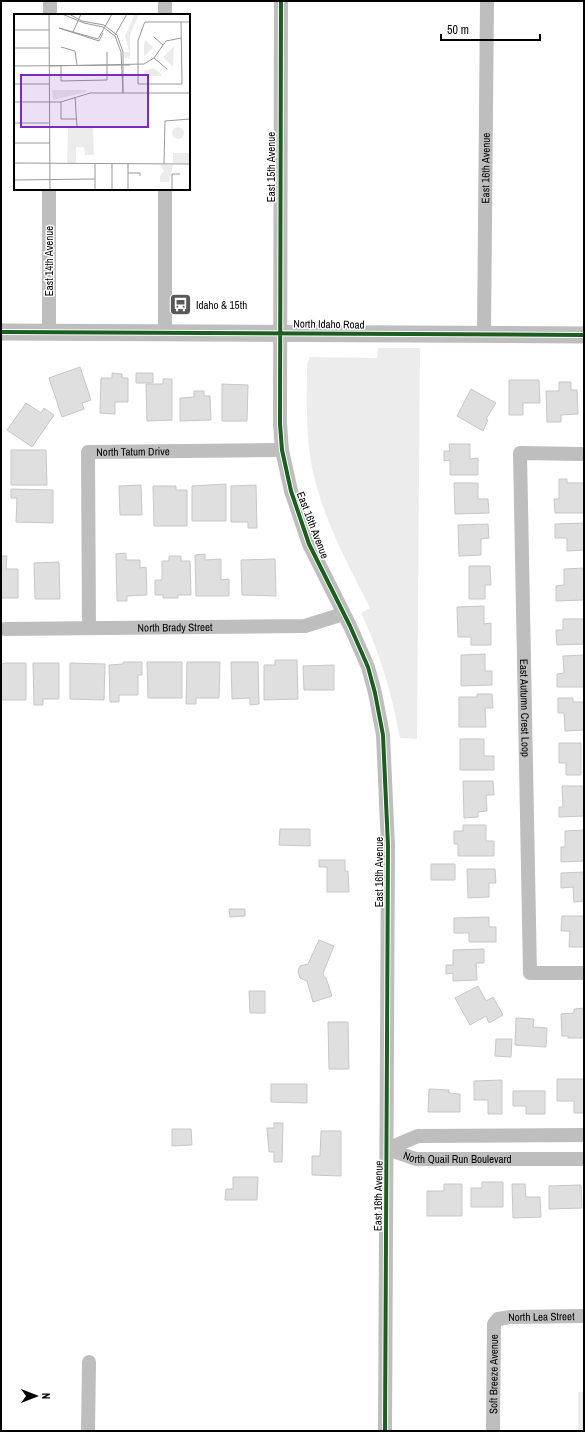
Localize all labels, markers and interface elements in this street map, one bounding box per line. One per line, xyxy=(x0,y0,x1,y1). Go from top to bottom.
inset map xyxy=(14,14,190,190)
scale bar xyxy=(441,16,540,42)
text: 50 m xyxy=(447,22,469,38)
street label: East 15th Avenue xyxy=(264,132,278,202)
street label: East 16th Avenue xyxy=(478,133,493,203)
street label: East 14th Avenue xyxy=(42,226,56,296)
bus stop icon: Idaho & 15th xyxy=(168,292,194,318)
place label: Idaho & 15th xyxy=(196,298,247,312)
street label: North Idaho Road xyxy=(293,316,365,332)
street label: North Tatum Drive xyxy=(96,444,170,459)
street label: East 16th Avenue xyxy=(294,490,332,560)
street label: North Brady Street xyxy=(137,620,213,635)
street label: East Autumn Crest Loop xyxy=(517,659,533,757)
street label: East 16th Avenue xyxy=(372,837,386,907)
street label: North Quail Run Boulevard xyxy=(401,1148,512,1166)
street label: East 16th Avenue xyxy=(370,1161,386,1231)
street label: North Lea Street xyxy=(508,1309,575,1324)
street label: Soft Breeze Avenue xyxy=(486,1334,501,1414)
north arrow xyxy=(16,1376,56,1416)
text: N xyxy=(39,1393,53,1399)

